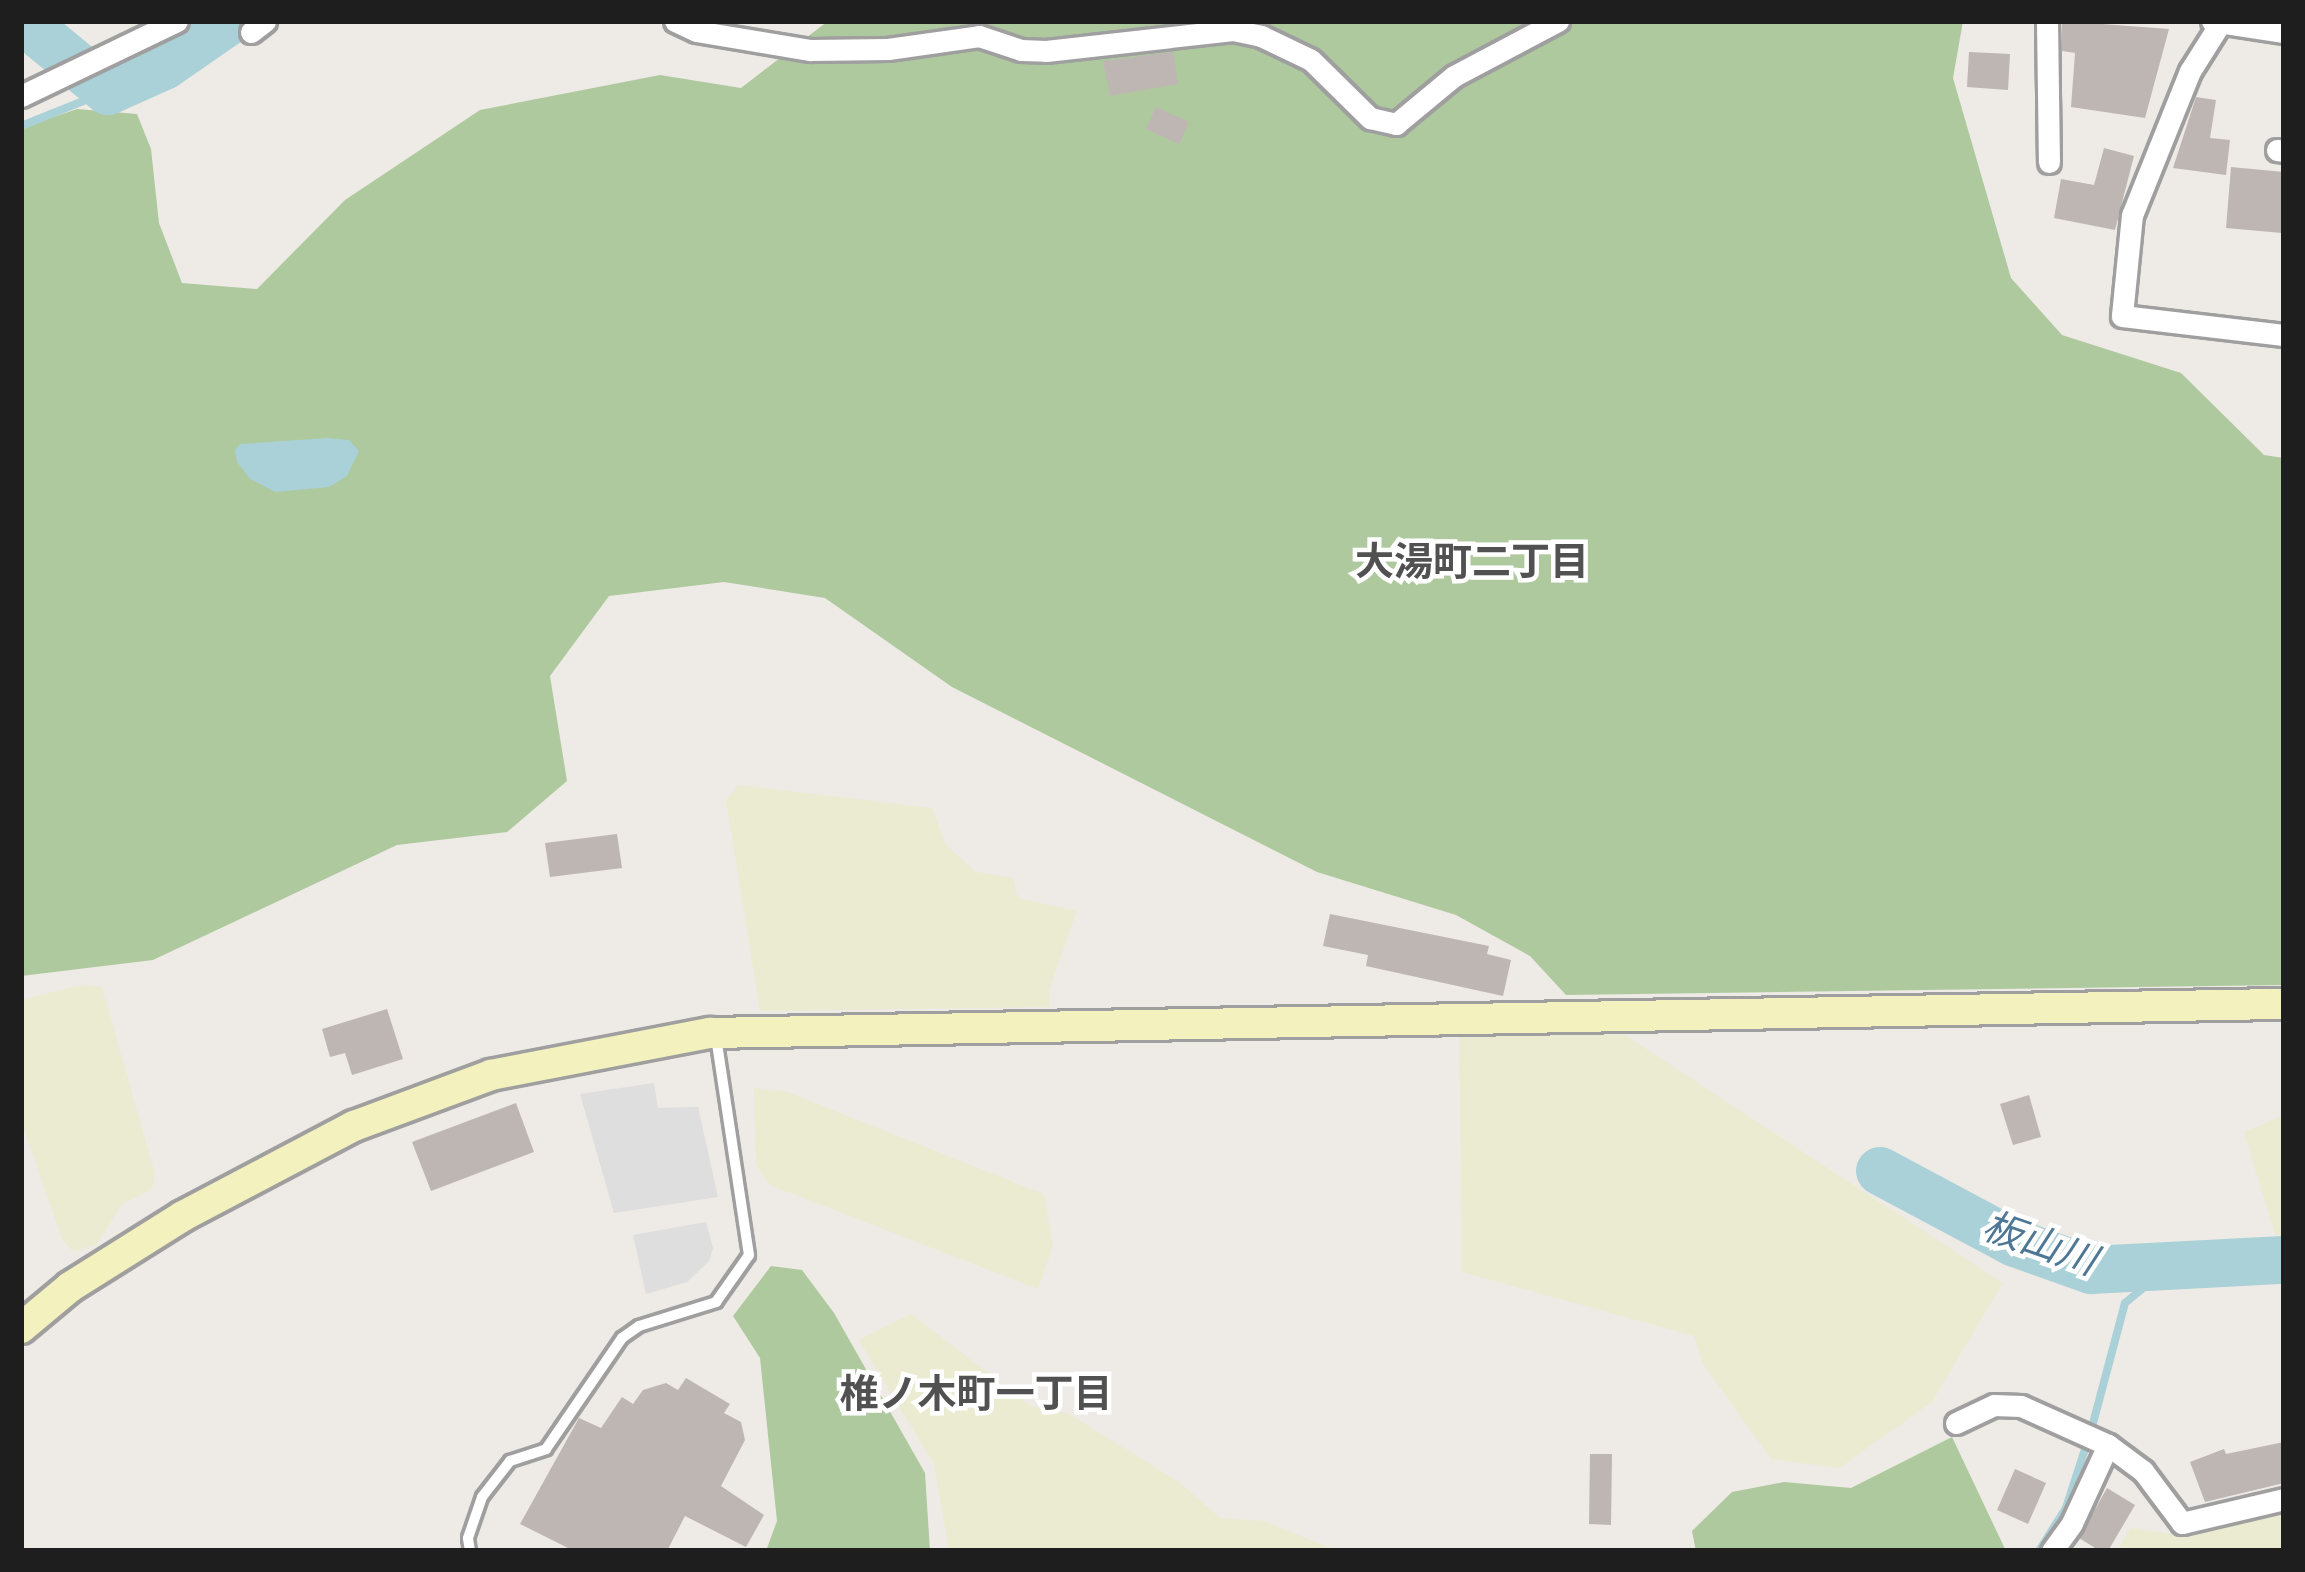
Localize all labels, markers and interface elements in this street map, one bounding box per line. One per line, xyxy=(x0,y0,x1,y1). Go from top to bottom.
district label: 大湯町二丁目 xyxy=(1355,538,1589,584)
water label: 板山川 xyxy=(1977,1202,2103,1284)
district label: 椎ノ木町一丁目 xyxy=(840,1370,1112,1416)

